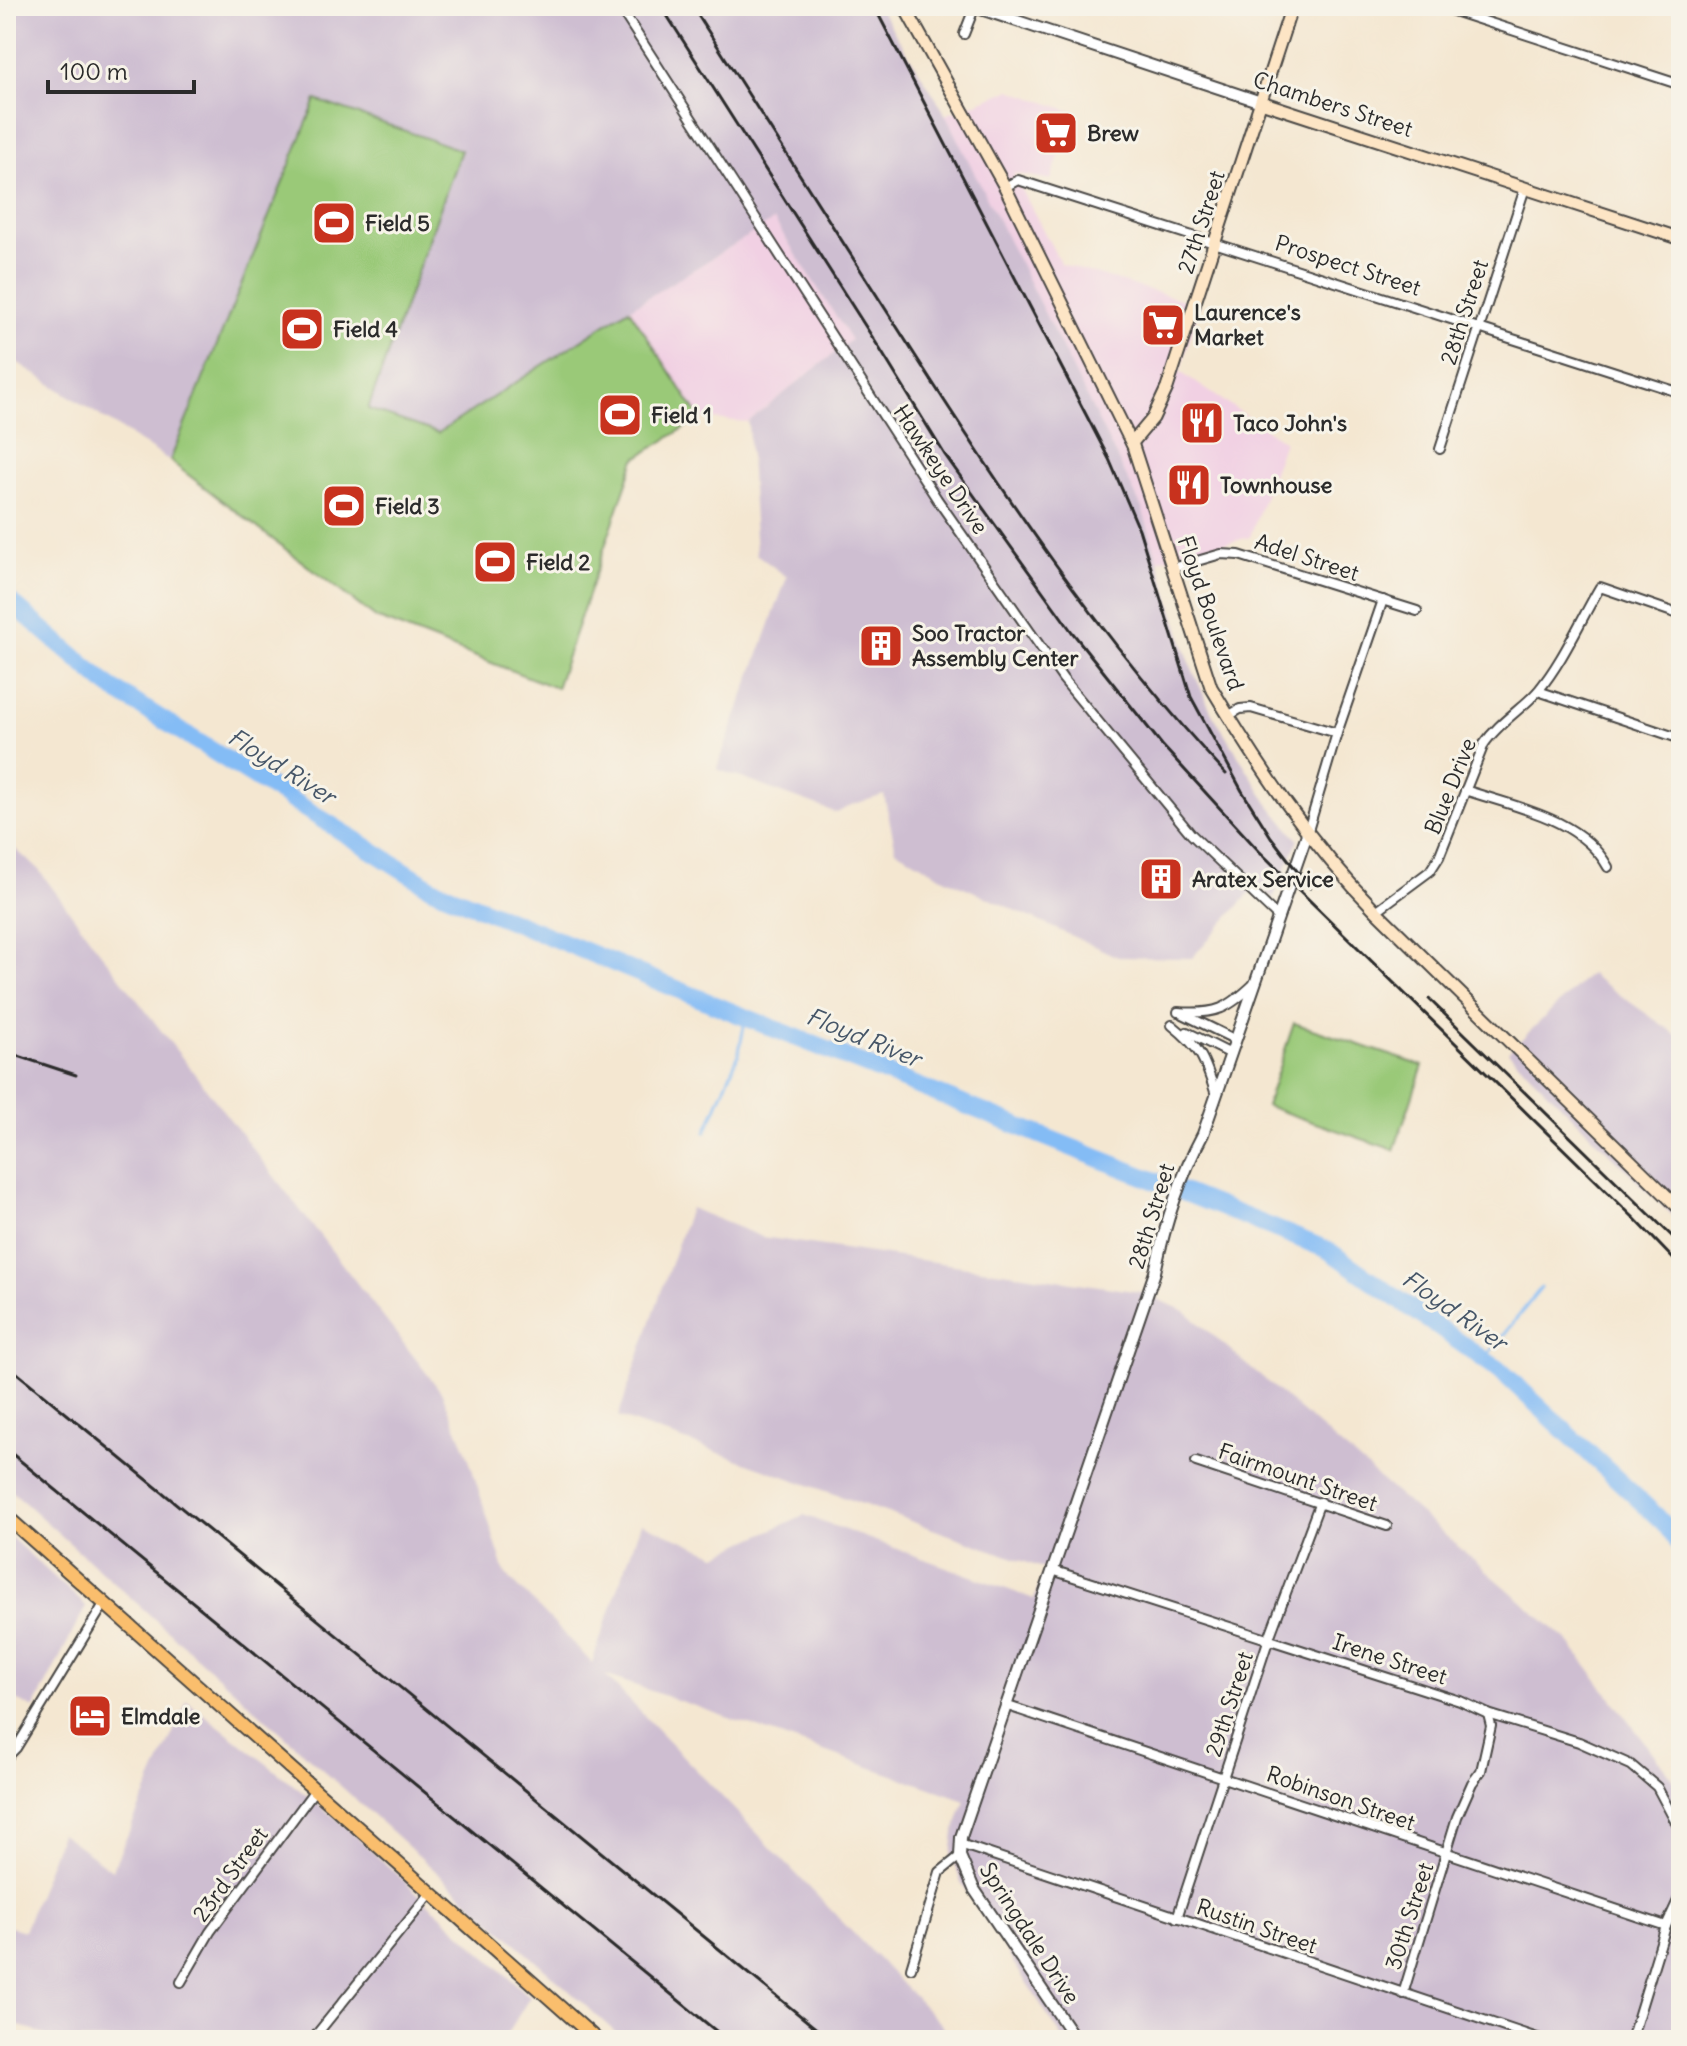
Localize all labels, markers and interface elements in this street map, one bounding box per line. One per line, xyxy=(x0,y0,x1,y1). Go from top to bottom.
scale bar xyxy=(48,44,194,94)
text: 100 m xyxy=(60,56,128,86)
street label: Chambers Street xyxy=(1250,65,1416,143)
supermarket icon: Brew xyxy=(1032,109,1080,157)
place label: Brew xyxy=(1087,119,1140,147)
street label: 27th Street xyxy=(1171,167,1231,277)
sports icon: Field 5 xyxy=(310,199,358,247)
place label: Field 5 xyxy=(365,209,430,237)
street label: Prospect Street xyxy=(1272,228,1424,302)
street label: 28th Street xyxy=(1434,256,1494,368)
place label: Laurence's Market xyxy=(1194,298,1301,351)
supermarket icon: Laurence's Market xyxy=(1139,301,1187,349)
sports icon: Field 4 xyxy=(278,305,326,353)
place label: Field 4 xyxy=(333,315,398,343)
sports icon: Field 1 xyxy=(596,391,644,439)
street label: Hawkeye Drive xyxy=(887,399,995,539)
restaurant icon: Taco John's xyxy=(1178,399,1226,447)
place label: Field 1 xyxy=(651,401,712,429)
place label: Taco John's xyxy=(1233,409,1347,437)
restaurant icon: Townhouse xyxy=(1165,461,1213,509)
place label: Townhouse xyxy=(1220,471,1332,499)
sports icon: Field 3 xyxy=(320,482,368,530)
place label: Field 3 xyxy=(375,492,440,520)
street label: Adel Street xyxy=(1251,527,1363,587)
street label: Floyd Boulevard xyxy=(1171,532,1251,694)
sports icon: Field 2 xyxy=(471,538,519,586)
place label: Field 2 xyxy=(526,548,590,576)
place label: Soo Tractor Assembly Center xyxy=(912,619,1079,672)
building icon: Soo Tractor Assembly Center xyxy=(857,622,905,670)
water label: Floyd River xyxy=(223,721,344,812)
street label: Blue Drive xyxy=(1418,734,1482,838)
building icon: Aratex Service xyxy=(1137,855,1185,903)
place label: Aratex Service xyxy=(1192,865,1334,893)
water label: Floyd River xyxy=(802,1000,929,1075)
street label: 28th Street xyxy=(1122,1160,1180,1272)
water label: Floyd River xyxy=(1397,1263,1516,1359)
street label: Fairmount Street xyxy=(1215,1437,1381,1517)
street label: Irene Street xyxy=(1329,1627,1451,1691)
street label: 29th Street xyxy=(1199,1648,1259,1760)
hotel icon: Elmdale xyxy=(66,1692,114,1740)
place label: Elmdale xyxy=(121,1702,201,1730)
street label: Robinson Street xyxy=(1263,1760,1419,1836)
street label: 23rd Street xyxy=(186,1821,274,1927)
street label: Springdale Drive xyxy=(974,1857,1086,2009)
street label: 30th Street xyxy=(1379,1859,1439,1973)
street label: Rustin Street xyxy=(1193,1892,1321,1960)

